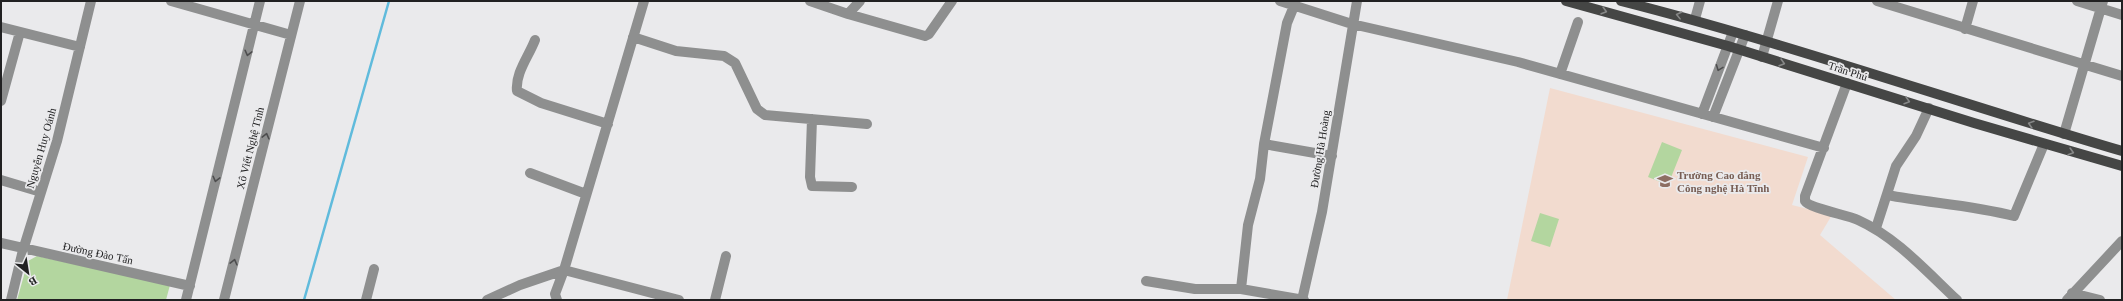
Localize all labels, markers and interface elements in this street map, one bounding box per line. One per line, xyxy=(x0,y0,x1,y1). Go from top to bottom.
one-way arrow xyxy=(1600,6,1607,15)
one-way arrow xyxy=(1676,12,1682,20)
one-way arrow xyxy=(244,49,252,56)
one-way arrow xyxy=(1779,58,1786,67)
street label: Trần Phú xyxy=(1827,59,1869,83)
one-way arrow xyxy=(1716,65,1724,72)
one-way arrow xyxy=(1903,96,1910,105)
street label: Xô Viết Nghệ Tĩnh xyxy=(234,105,266,190)
street label: Nguyễn Huy Oánh xyxy=(24,106,58,190)
street label: Đường Hà Hoàng xyxy=(1308,109,1332,189)
one-way arrow xyxy=(2028,120,2035,129)
one-way arrow xyxy=(261,133,269,139)
one-way arrow xyxy=(2068,147,2074,155)
place label: Trường Cao đẳng Công nghệ Hà Tĩnh xyxy=(1677,169,1769,194)
school or university icon: Trường Cao đẳng Công nghệ Hà Tĩnh xyxy=(1656,172,1674,190)
one-way arrow xyxy=(213,176,221,182)
street label: Đường Đào Tấn xyxy=(62,240,135,266)
north arrow xyxy=(8,253,48,293)
one-way arrow xyxy=(229,259,238,266)
text: B xyxy=(26,275,39,289)

